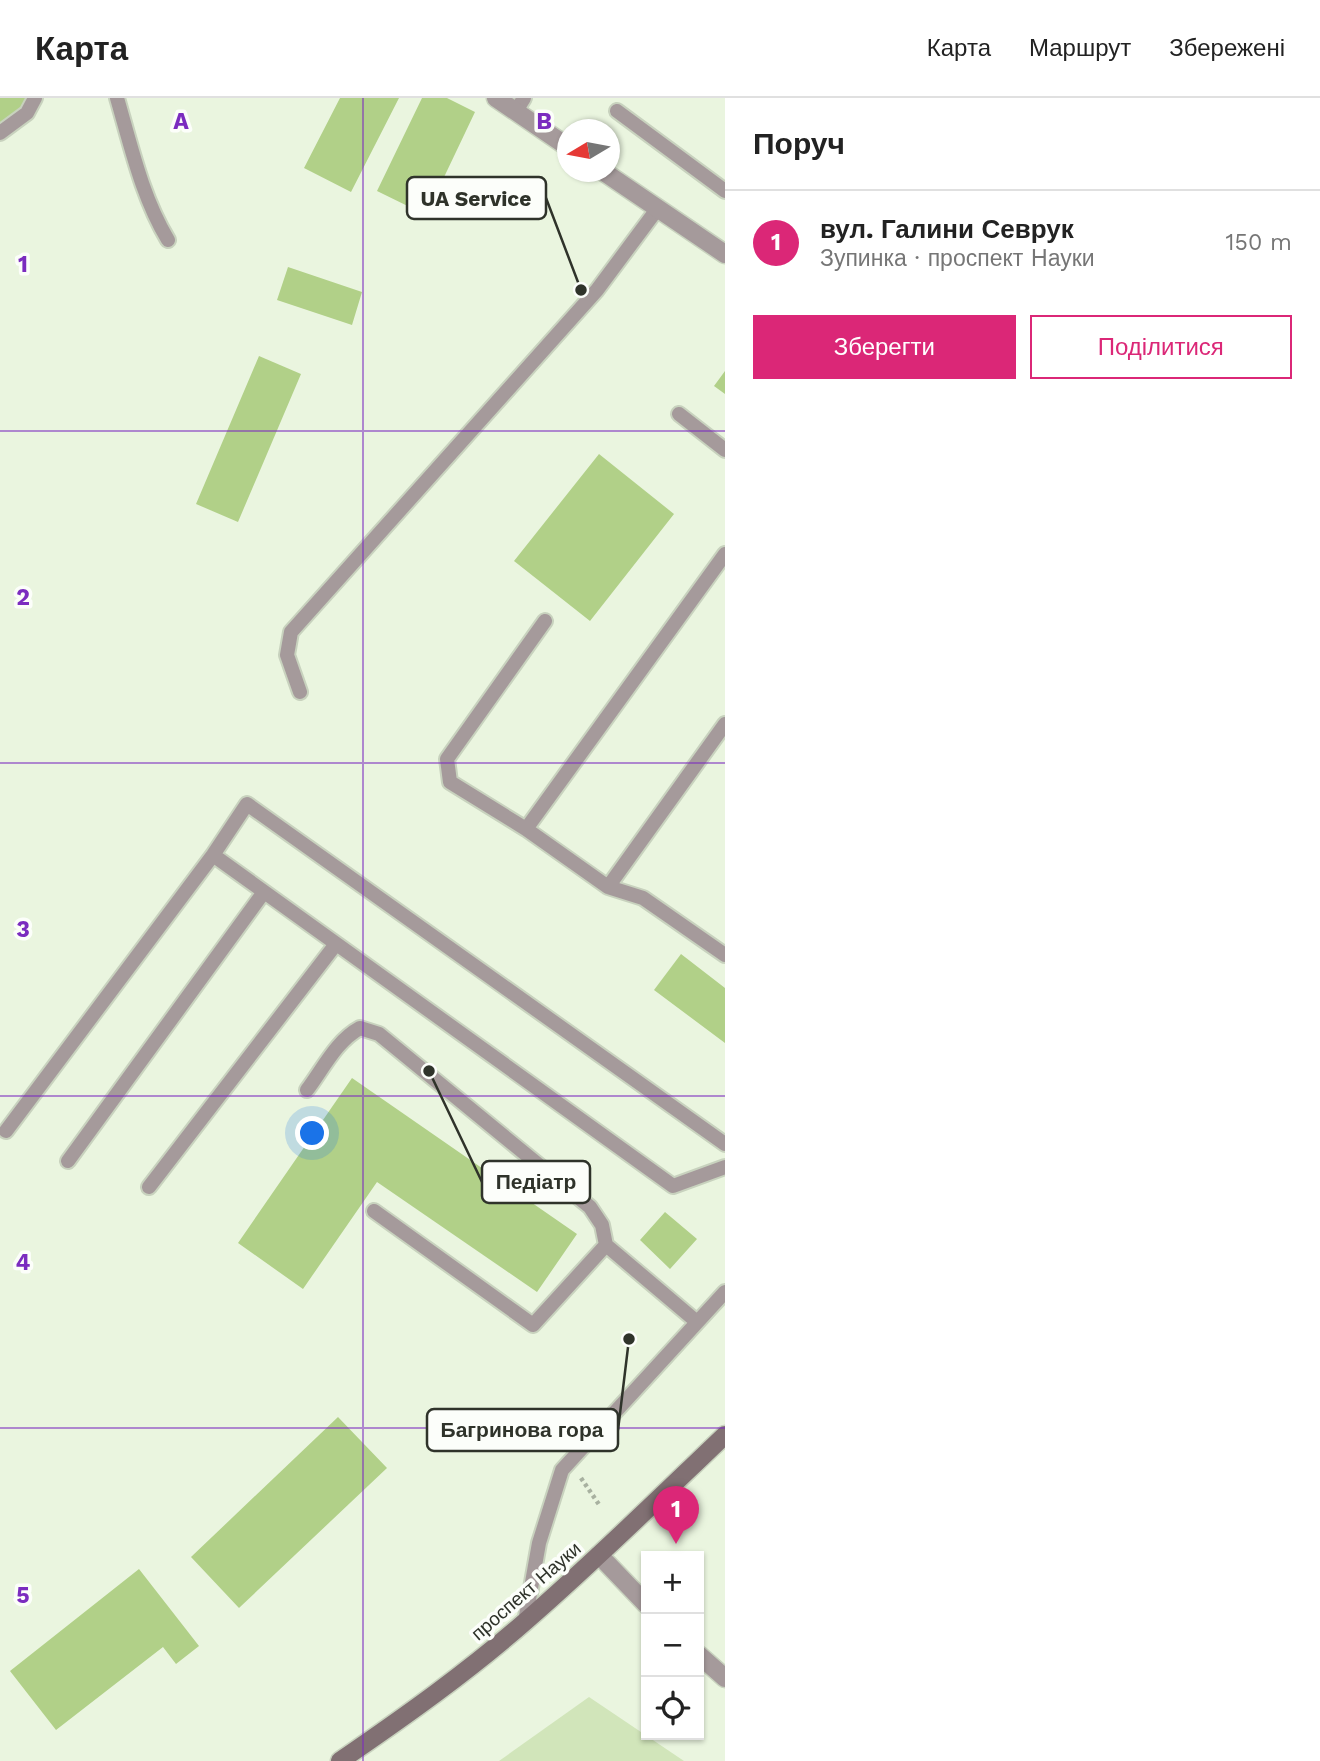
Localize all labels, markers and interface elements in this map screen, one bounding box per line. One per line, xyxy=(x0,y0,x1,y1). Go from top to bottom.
text: Карта xyxy=(35,29,128,68)
text: Карта xyxy=(927,34,991,62)
text: Маршрут xyxy=(1029,34,1131,62)
text: Збережені xyxy=(1169,34,1285,62)
text: A xyxy=(173,108,189,135)
text: B xyxy=(536,108,552,135)
north arrow xyxy=(557,119,620,182)
text: Поруч xyxy=(753,126,845,161)
callout: UA Service xyxy=(407,177,546,219)
text: UA Service xyxy=(421,186,531,211)
text: вул. Галини Севрук xyxy=(820,214,1074,244)
text: 1 xyxy=(771,229,781,256)
text: 150 m xyxy=(1226,229,1292,256)
text: Зупинка · проспект Науки xyxy=(820,245,1095,272)
text: 1 xyxy=(18,251,28,278)
button: Зберегти xyxy=(753,315,1016,379)
button: Поділитися xyxy=(1030,315,1292,379)
text: 2 xyxy=(16,584,30,611)
text: 3 xyxy=(16,916,30,943)
your location xyxy=(295,1116,329,1150)
callout: Педіатр xyxy=(482,1161,590,1203)
text: Педіатр xyxy=(496,1169,576,1194)
text: 4 xyxy=(16,1249,31,1276)
callout: Багринова гора xyxy=(427,1409,618,1451)
text: Багринова гора xyxy=(441,1417,604,1442)
pin: 1 xyxy=(653,1486,699,1544)
street label: проспект Науки xyxy=(466,1537,586,1645)
map controls xyxy=(641,1551,704,1740)
button: + xyxy=(641,1551,704,1614)
text: 5 xyxy=(16,1582,30,1609)
button: − xyxy=(641,1614,704,1677)
button: locate xyxy=(641,1677,704,1740)

